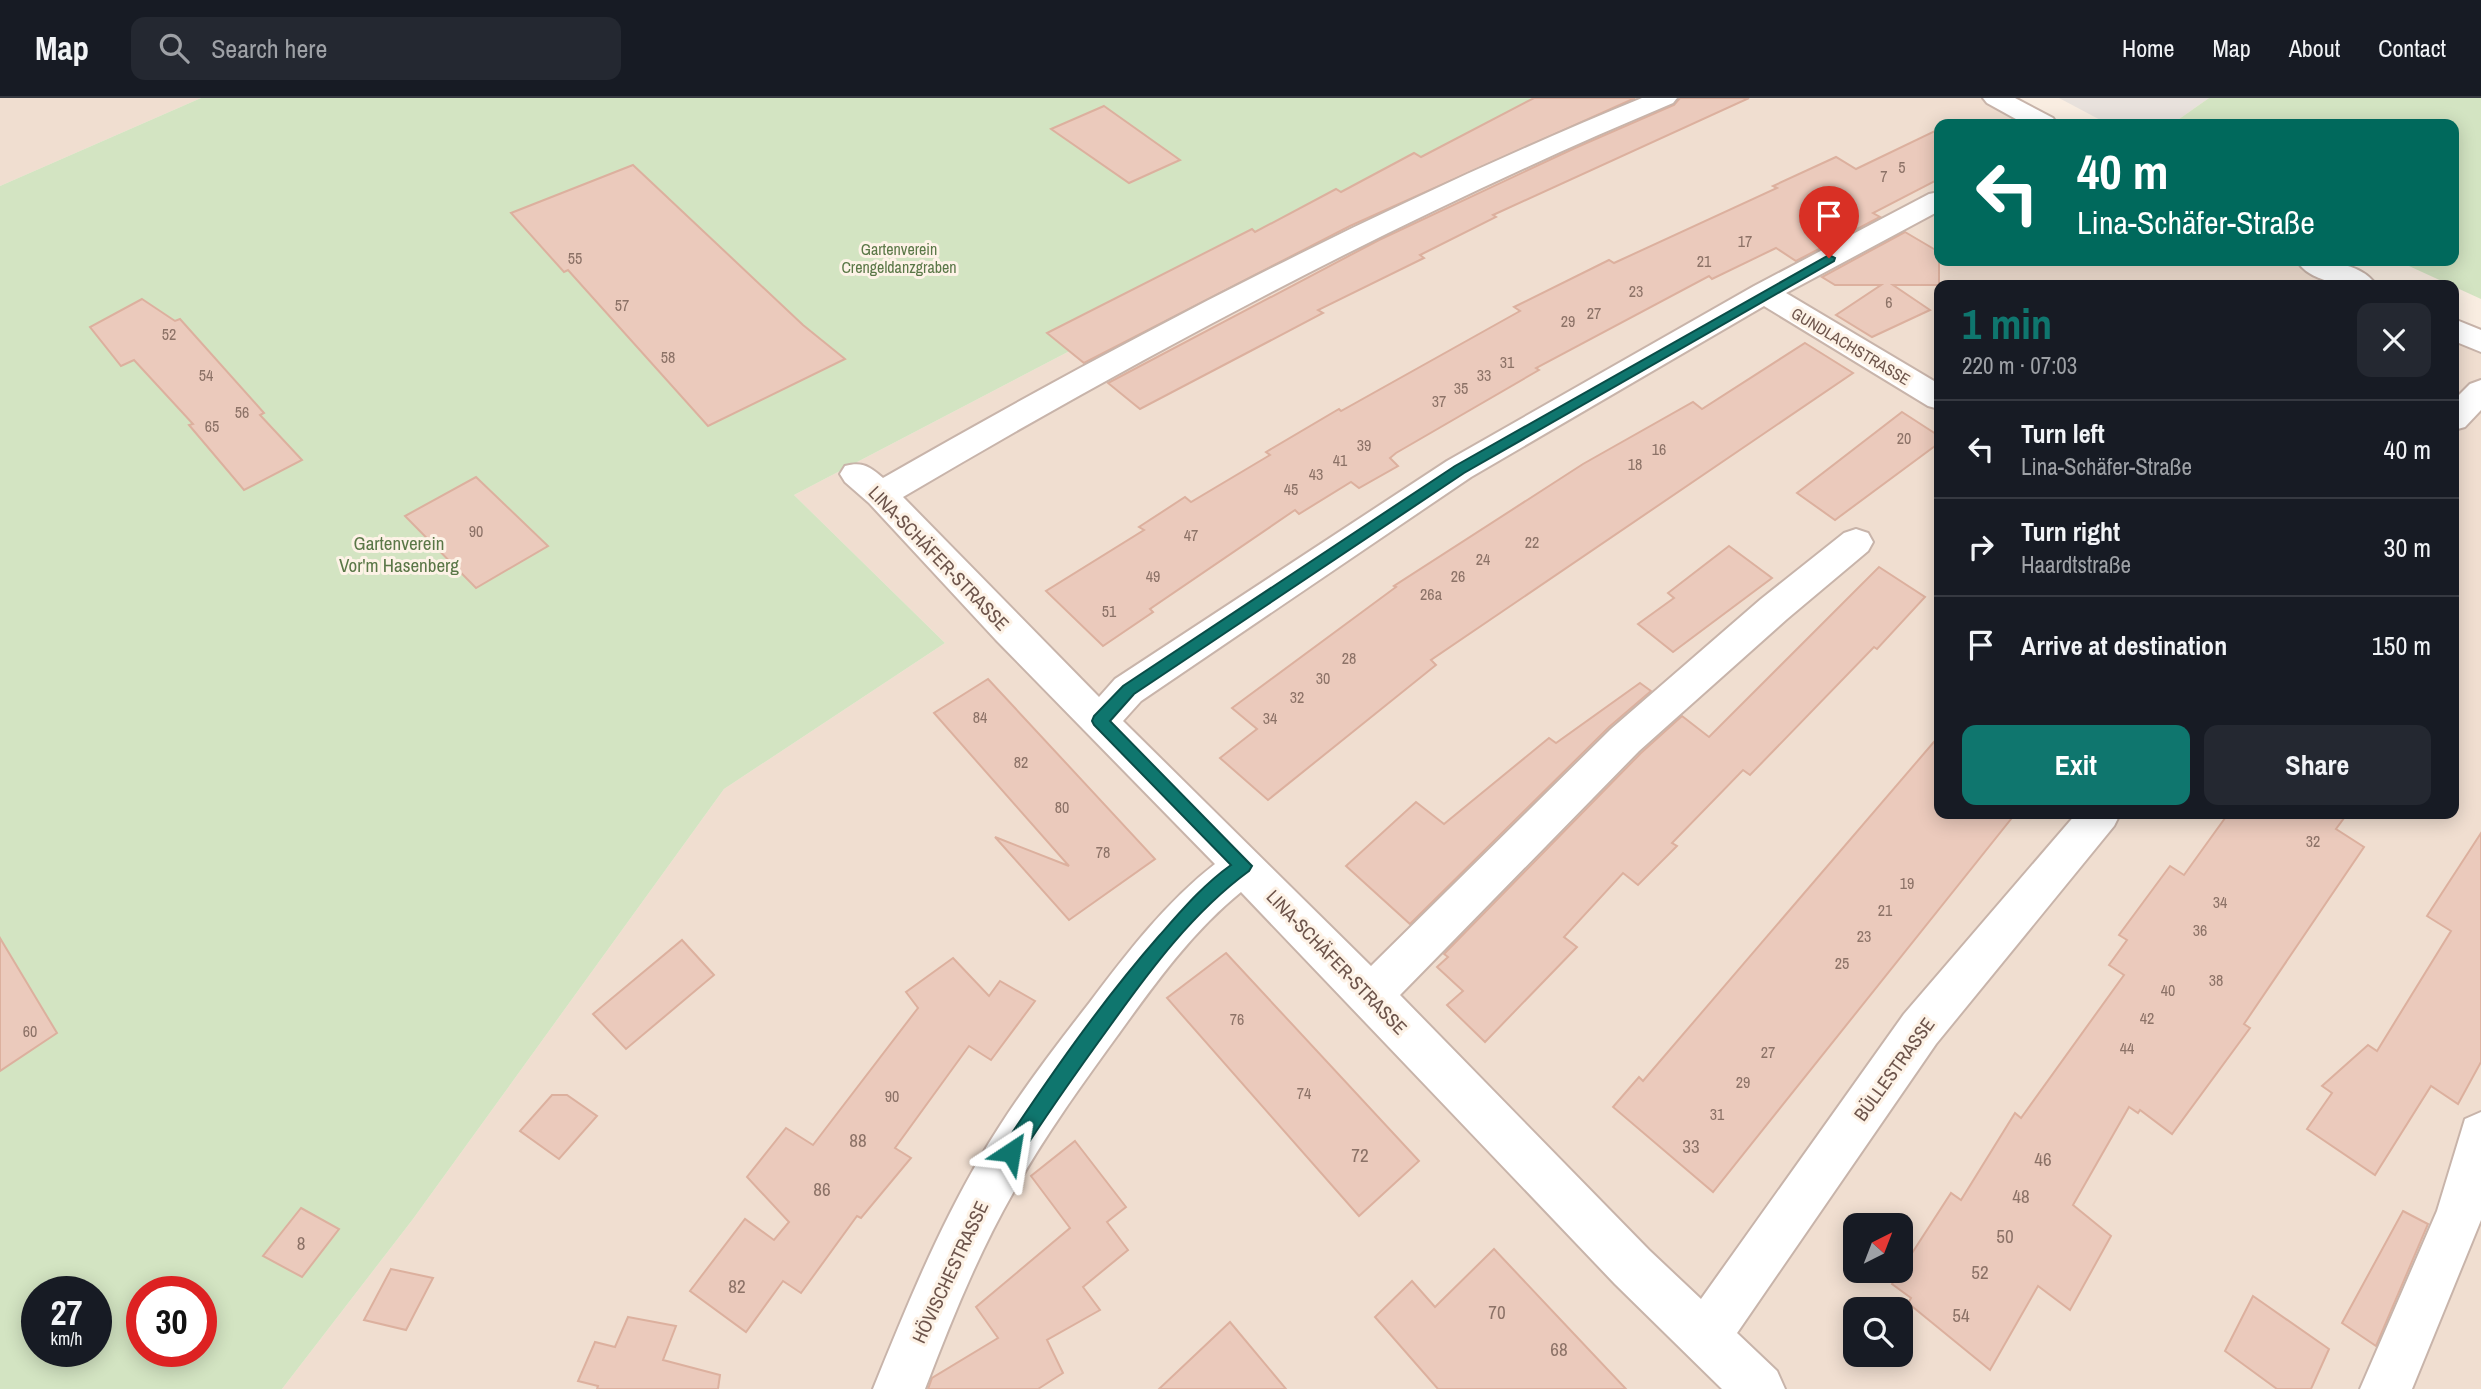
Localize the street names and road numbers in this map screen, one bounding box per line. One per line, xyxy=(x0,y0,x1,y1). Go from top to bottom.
street label: GUNDLACHSTRASSE xyxy=(1788,302,1914,390)
street label: LINA-SCHÄFER-STRASSE xyxy=(863,480,1015,636)
street label: LINA-SCHÄFER-STRASSE xyxy=(1261,884,1413,1040)
street label: BÜLLESTRASSE xyxy=(1848,1012,1940,1126)
street label: HÖVISCHESTRASSE xyxy=(906,1197,994,1347)

